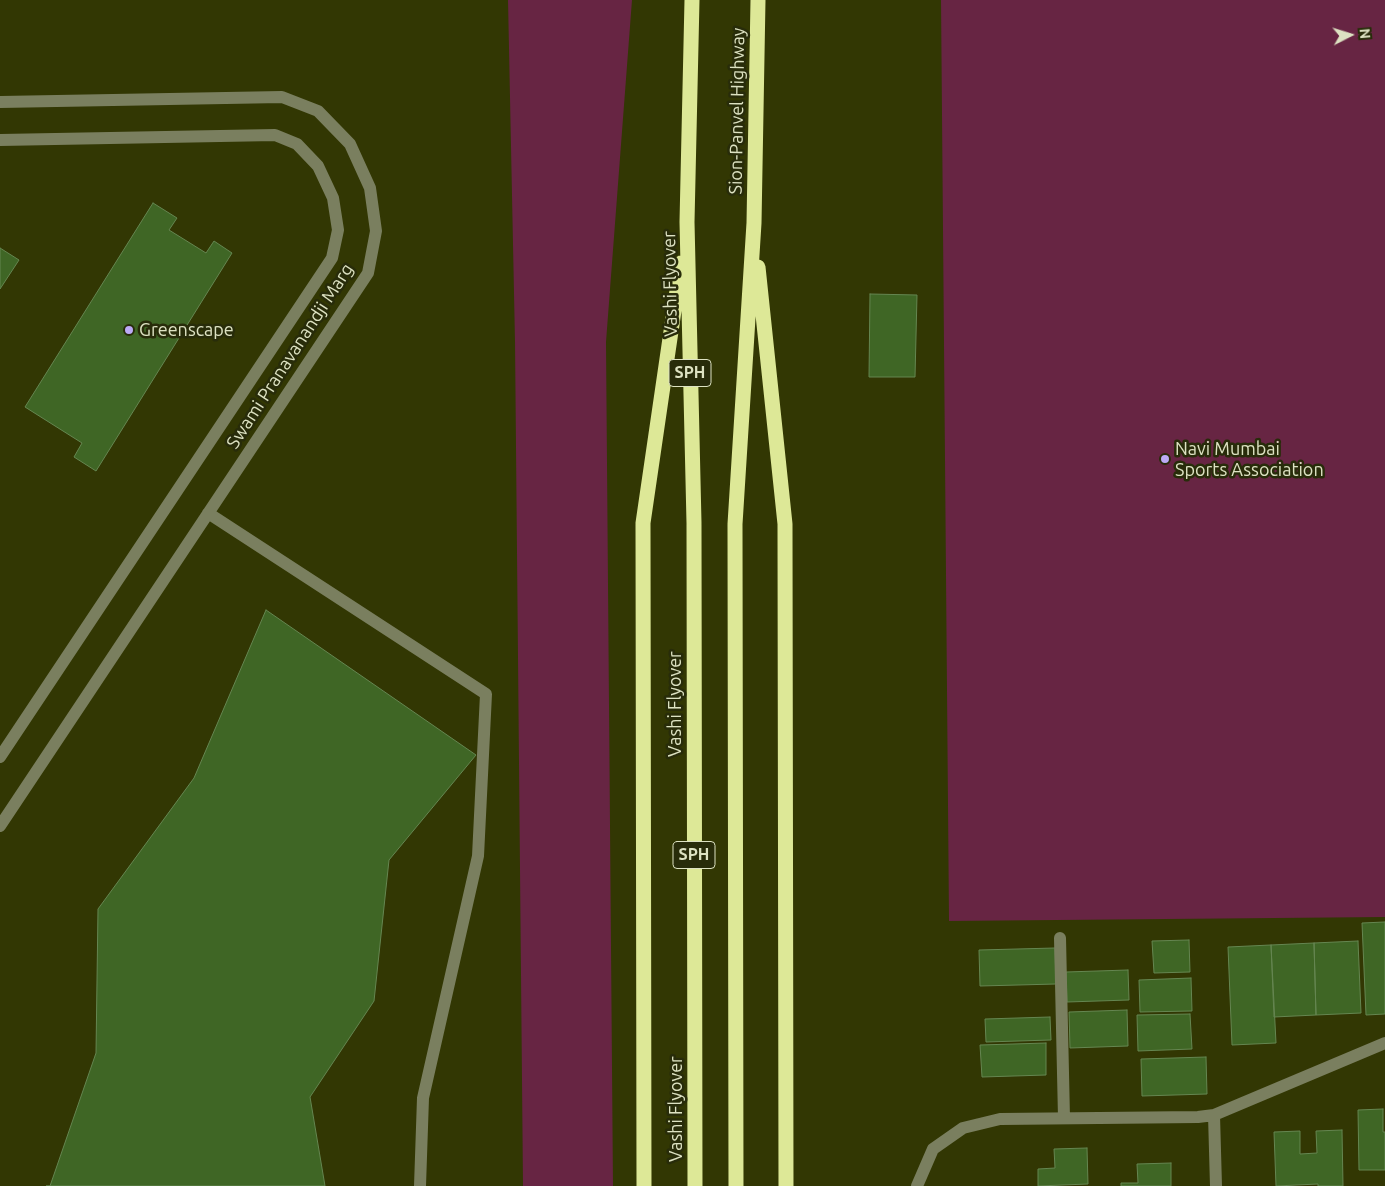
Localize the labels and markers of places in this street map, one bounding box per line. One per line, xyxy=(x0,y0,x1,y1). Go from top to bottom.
place label: Greenscape xyxy=(139,319,234,341)
marker: Greenscape xyxy=(123,324,135,336)
place label: Navi Mumbai Sports Association xyxy=(1175,438,1324,480)
marker: Navi Mumbai Sports Association xyxy=(1159,453,1171,465)

